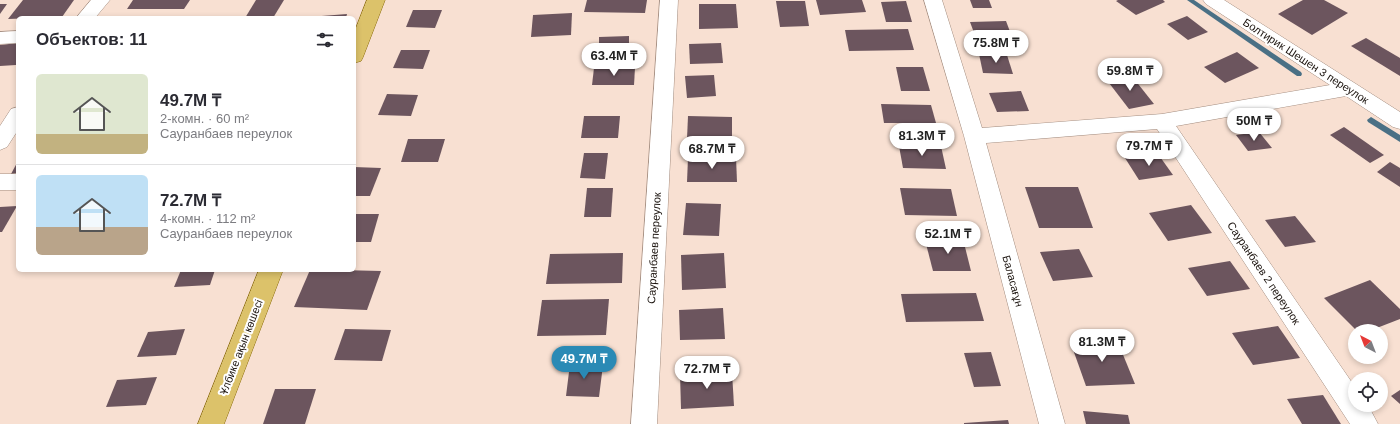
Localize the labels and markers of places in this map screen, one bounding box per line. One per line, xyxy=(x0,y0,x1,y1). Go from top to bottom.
pin: 75.8M ₸ xyxy=(959,30,1033,64)
pin: 63.4M ₸ xyxy=(577,43,651,77)
pin: 59.8M ₸ xyxy=(1093,58,1167,92)
pin: 50M ₸ xyxy=(1226,108,1282,142)
pin: 81.3M ₸ xyxy=(885,123,959,157)
pin: 79.7M ₸ xyxy=(1112,133,1186,167)
pin: 68.7M ₸ xyxy=(675,136,749,170)
pin: 52.1M ₸ xyxy=(911,221,985,255)
pin: 81.3M ₸ xyxy=(1065,329,1139,363)
pin: 49.7M ₸ xyxy=(547,346,621,380)
pin: 72.7M ₸ xyxy=(670,356,744,390)

